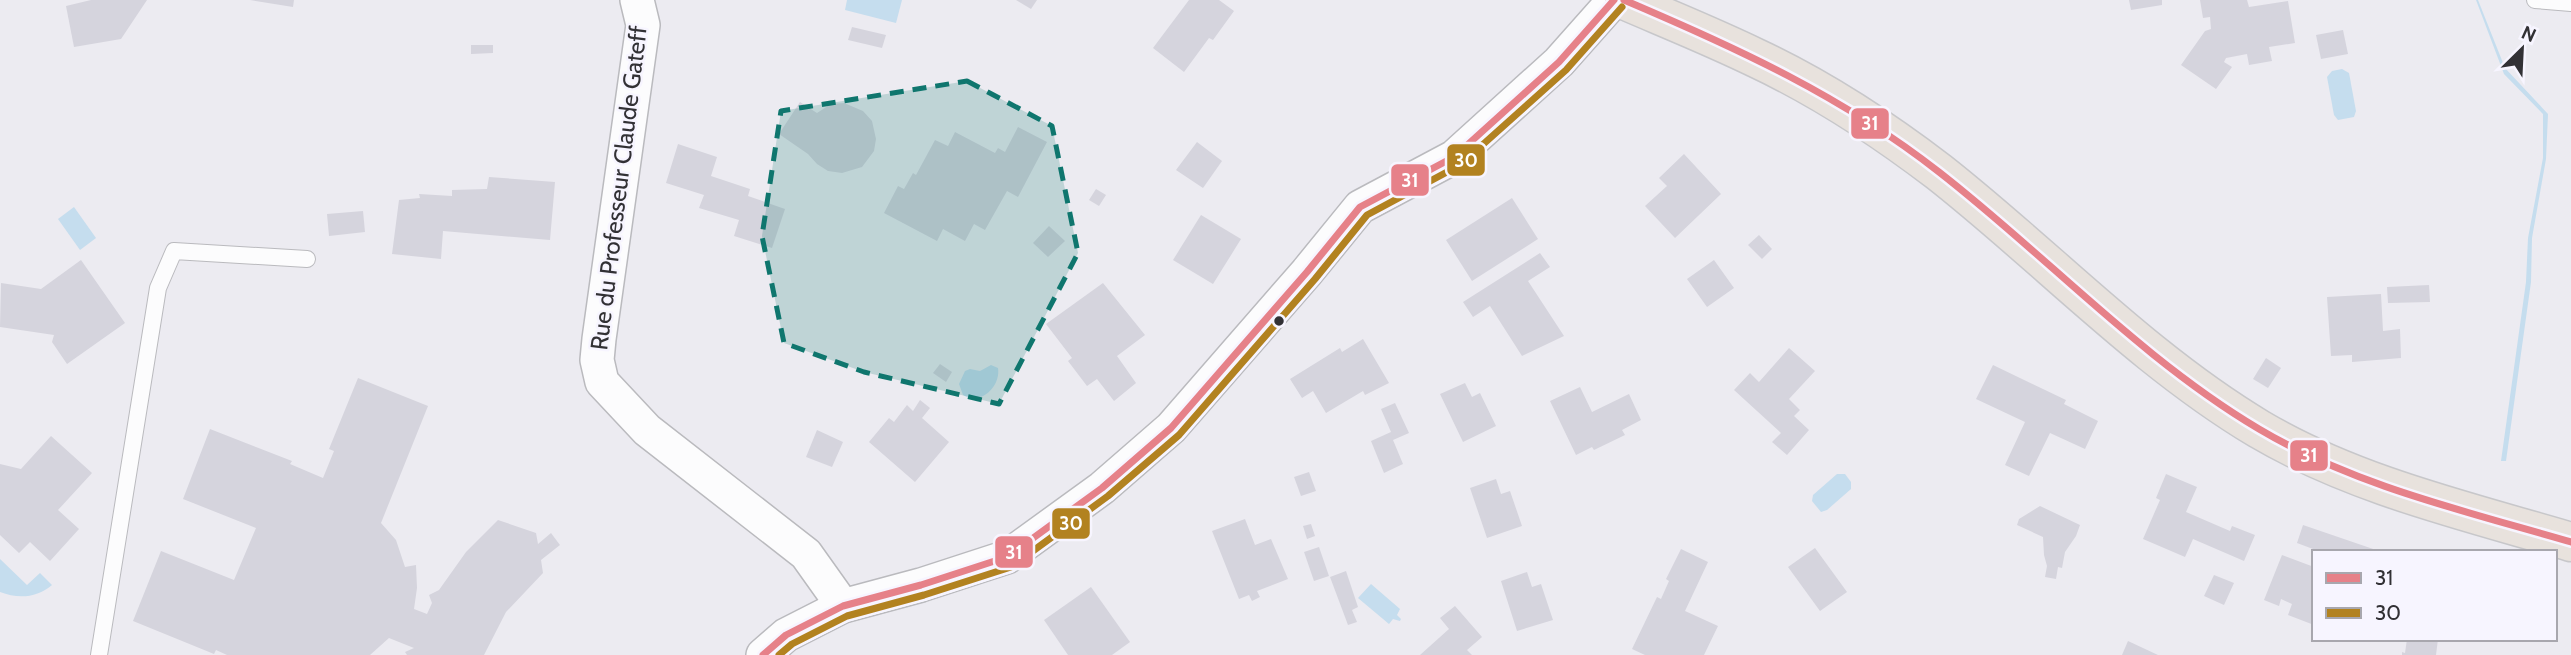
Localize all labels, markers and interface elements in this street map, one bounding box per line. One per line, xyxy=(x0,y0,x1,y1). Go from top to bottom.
north arrow xyxy=(2487,14,2557,84)
text: N xyxy=(2518,21,2540,47)
street label: Rue du Professeur Claude Gateff xyxy=(584,24,653,352)
line badge: 31 xyxy=(1850,107,1890,140)
text: 31 xyxy=(1861,112,1879,135)
line badge: 30 xyxy=(1446,143,1486,177)
text: 30 xyxy=(1454,149,1478,172)
line badge: 31 xyxy=(1390,163,1430,197)
text: 31 xyxy=(1401,169,1419,192)
unlabelled marker xyxy=(1272,314,1286,328)
line badge: 31 xyxy=(2289,439,2329,472)
text: 31 xyxy=(2300,444,2318,467)
line badge: 30 xyxy=(1051,507,1091,540)
text: 30 xyxy=(1059,512,1083,535)
line badge: 31 xyxy=(994,535,1034,569)
text: 31 xyxy=(1005,541,1023,564)
legend xyxy=(2312,550,2557,641)
text: 31 xyxy=(2375,565,2393,590)
text: 30 xyxy=(2375,600,2401,625)

